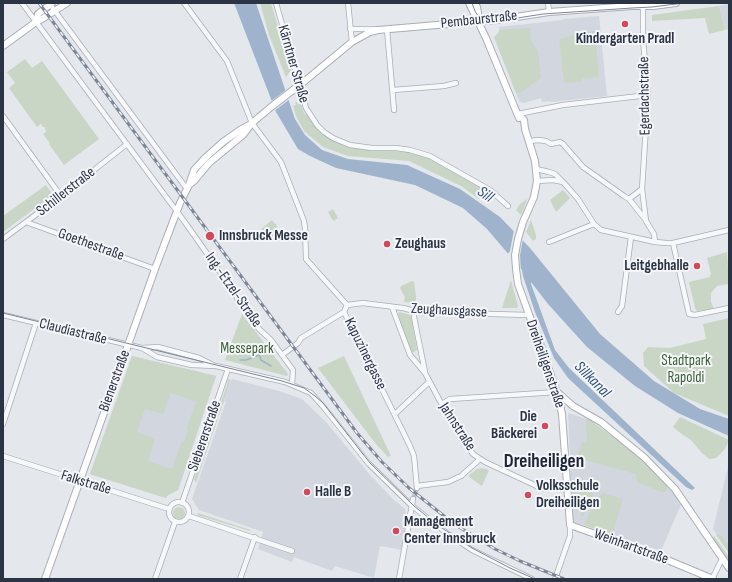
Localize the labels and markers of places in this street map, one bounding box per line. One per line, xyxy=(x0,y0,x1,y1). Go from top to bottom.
marker: Kindergarten Pradl xyxy=(620,19,630,29)
place label: Kindergarten Pradl xyxy=(576,30,674,48)
place label: Innsbruck Messe xyxy=(219,227,308,245)
marker: Innsbruck Messe xyxy=(204,230,216,242)
place label: Zeughaus xyxy=(395,235,446,253)
marker: Zeughaus xyxy=(382,239,392,249)
place label: Leitgebhalle xyxy=(624,257,689,275)
marker: Leitgebhalle xyxy=(692,261,702,271)
place label: Die Bäckerei xyxy=(491,408,537,443)
marker: Die Bäckerei xyxy=(540,421,550,431)
place label: Volksschule Dreiheiligen xyxy=(536,477,599,512)
place label: Halle B xyxy=(315,483,351,501)
marker: Halle B xyxy=(302,487,312,497)
marker: Volksschule Dreiheiligen xyxy=(523,490,533,500)
place label: Management Center Innsbruck xyxy=(404,513,496,548)
marker: Management Center Innsbruck xyxy=(391,526,401,536)

